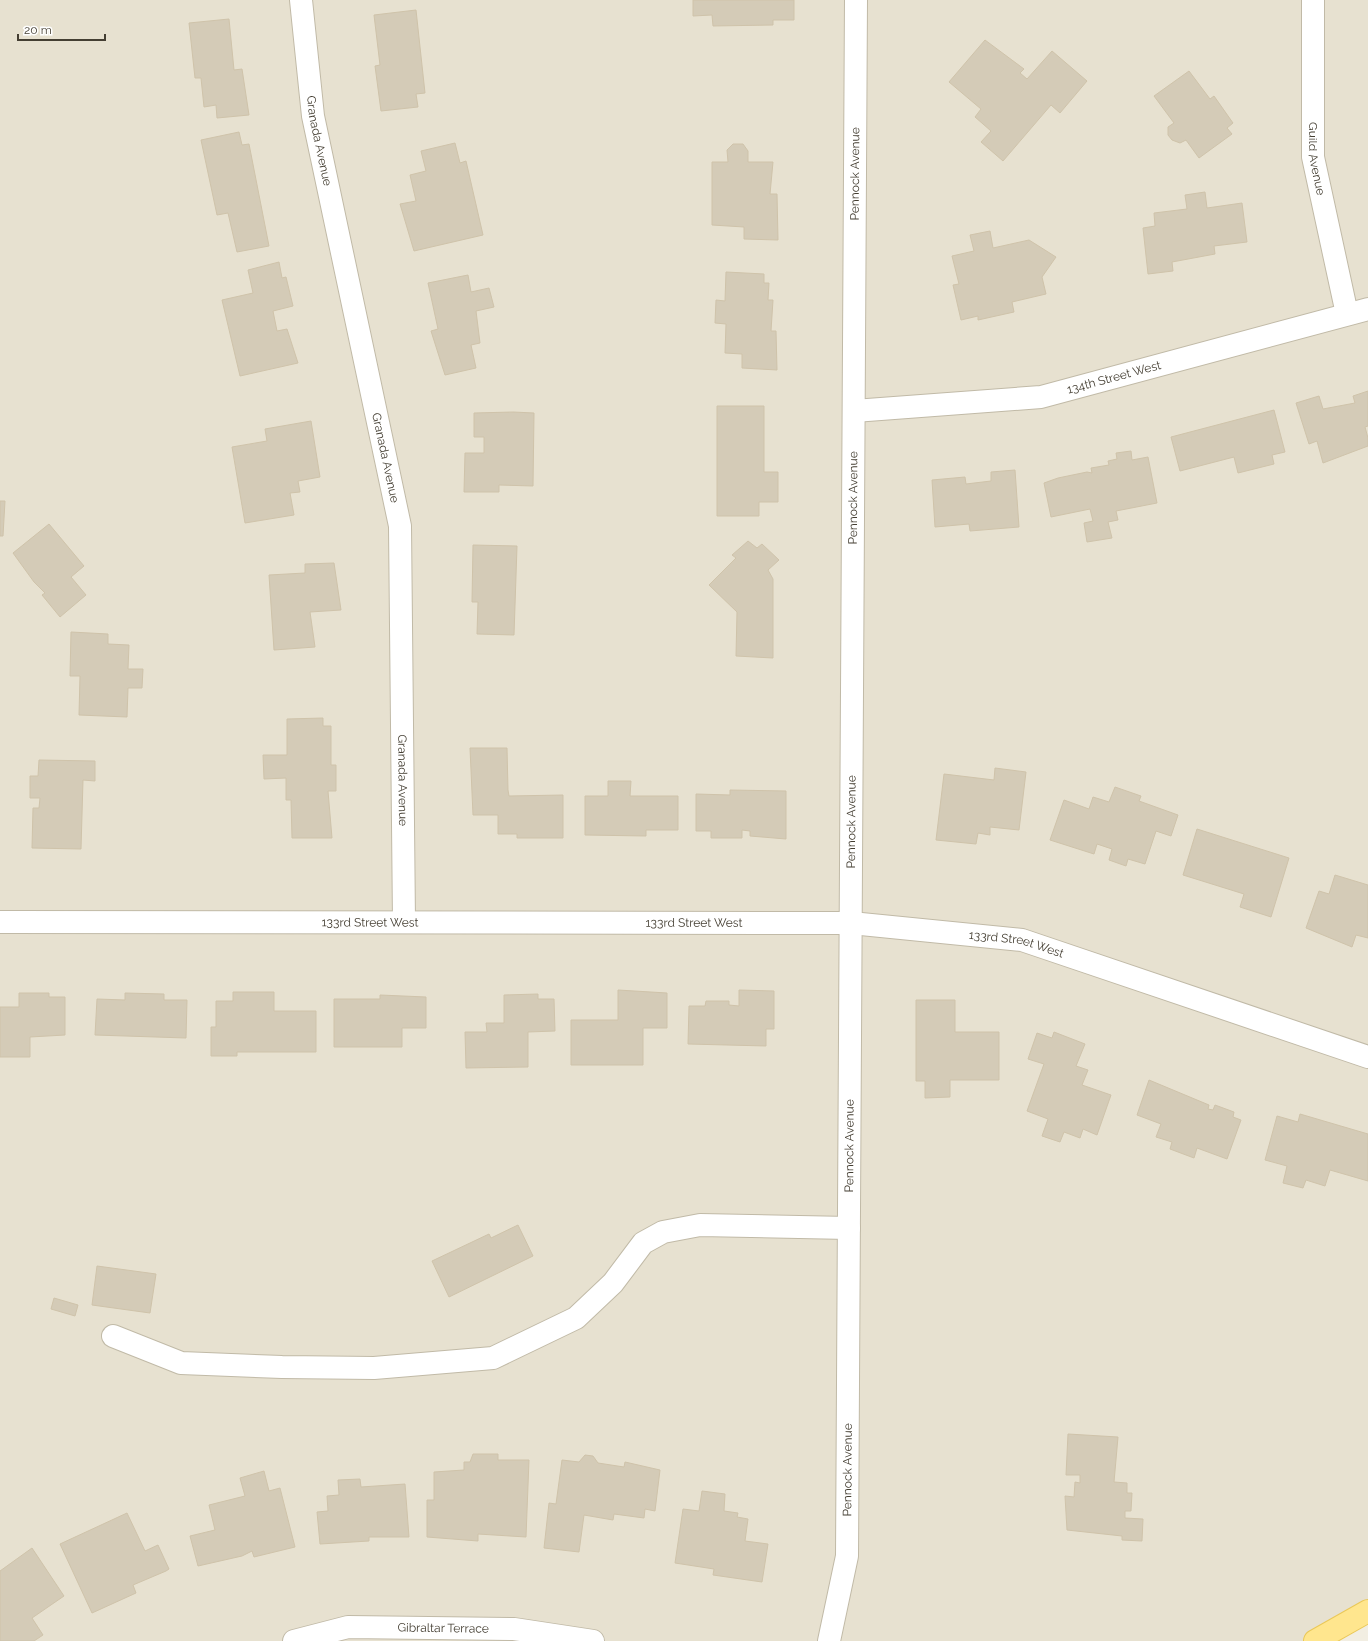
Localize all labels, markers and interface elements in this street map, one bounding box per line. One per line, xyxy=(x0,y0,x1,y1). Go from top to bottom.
scale bar xyxy=(18,16,105,42)
text: 20 m xyxy=(24,23,52,37)
street label: Granada Avenue xyxy=(304,95,335,187)
street label: Guild Avenue xyxy=(1305,122,1328,197)
street label: Pennock Avenue xyxy=(848,127,862,221)
street label: 134th Street West xyxy=(1065,358,1162,397)
street label: Granada Avenue xyxy=(369,411,402,504)
street label: Pennock Avenue xyxy=(846,451,860,545)
street label: Granada Avenue xyxy=(395,734,410,826)
street label: Pennock Avenue xyxy=(844,775,859,869)
street label: 133rd Street West xyxy=(321,915,419,929)
street label: 133rd Street West xyxy=(645,916,743,930)
street label: 133rd Street West xyxy=(968,928,1066,961)
street label: Pennock Avenue xyxy=(842,1099,857,1193)
street label: Pennock Avenue xyxy=(840,1423,855,1517)
street label: Gibraltar Terrace xyxy=(397,1621,489,1636)

